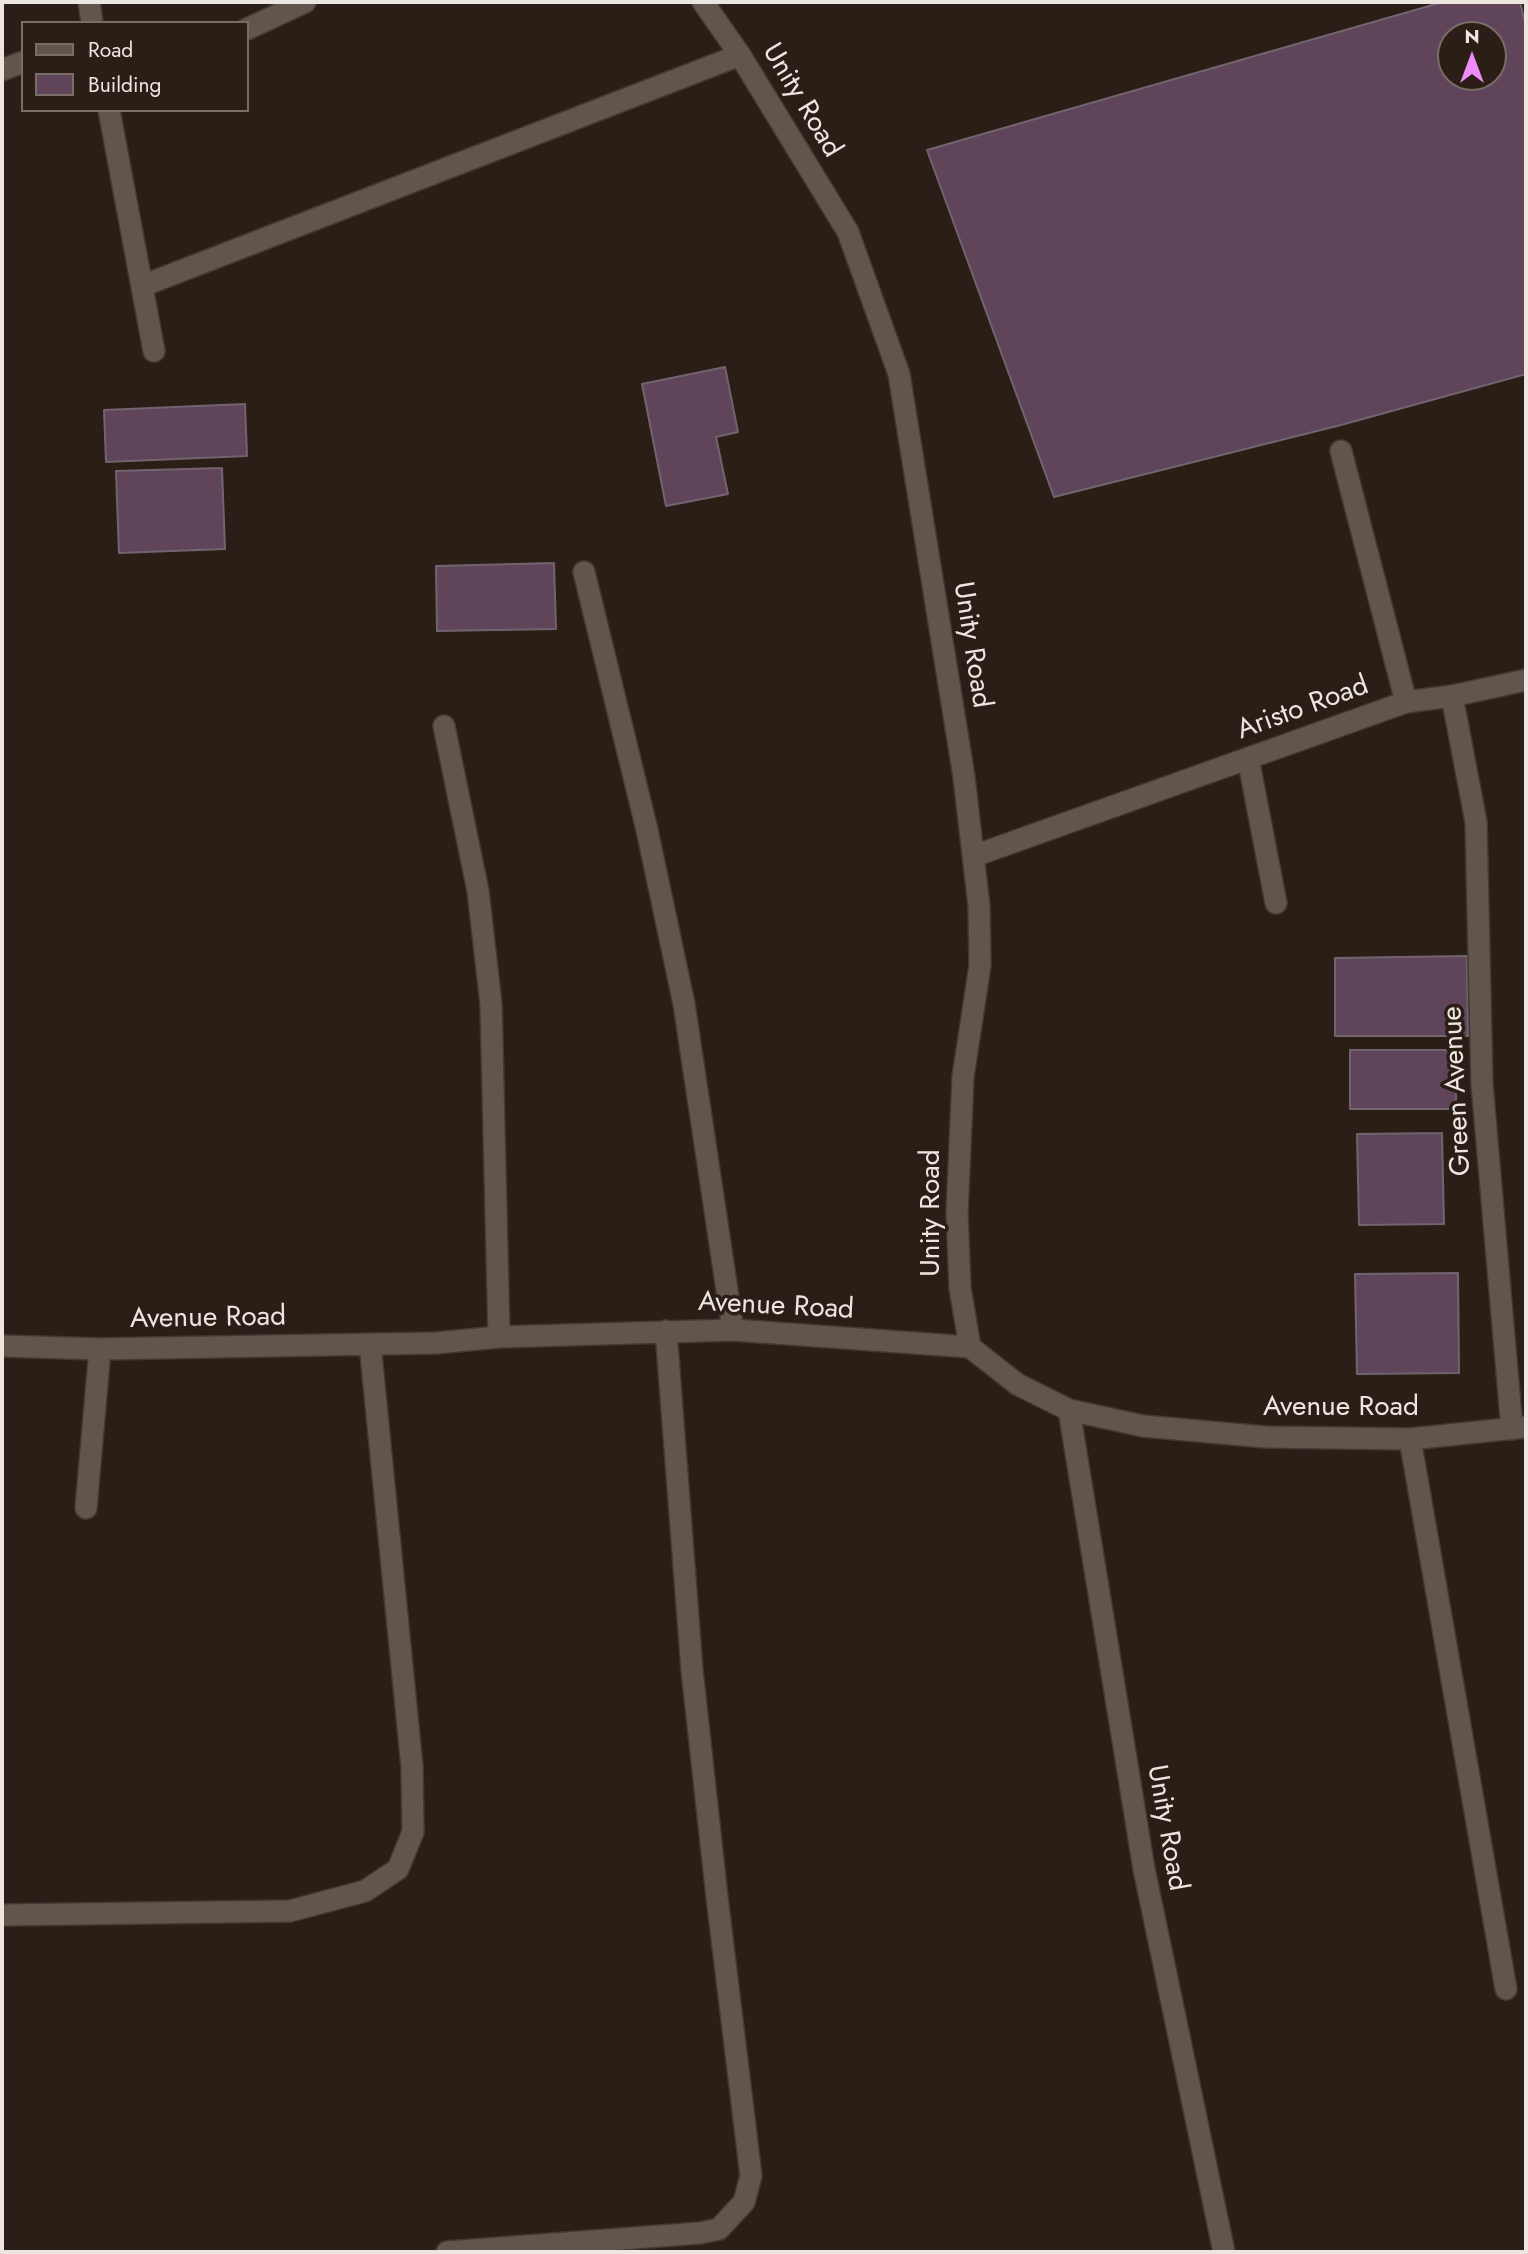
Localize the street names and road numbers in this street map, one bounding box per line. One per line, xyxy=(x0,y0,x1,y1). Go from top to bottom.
street label: Unity Road xyxy=(754,38,848,164)
street label: Unity Road xyxy=(944,579,998,711)
street label: Aristo Road xyxy=(1233,670,1373,748)
street label: Green Avenue xyxy=(1437,1005,1479,1177)
street label: Unity Road xyxy=(915,1149,949,1277)
street label: Avenue Road xyxy=(697,1286,855,1328)
street label: Avenue Road xyxy=(130,1301,286,1337)
street label: Avenue Road xyxy=(1263,1391,1419,1425)
street label: Unity Road xyxy=(1138,1762,1194,1894)

